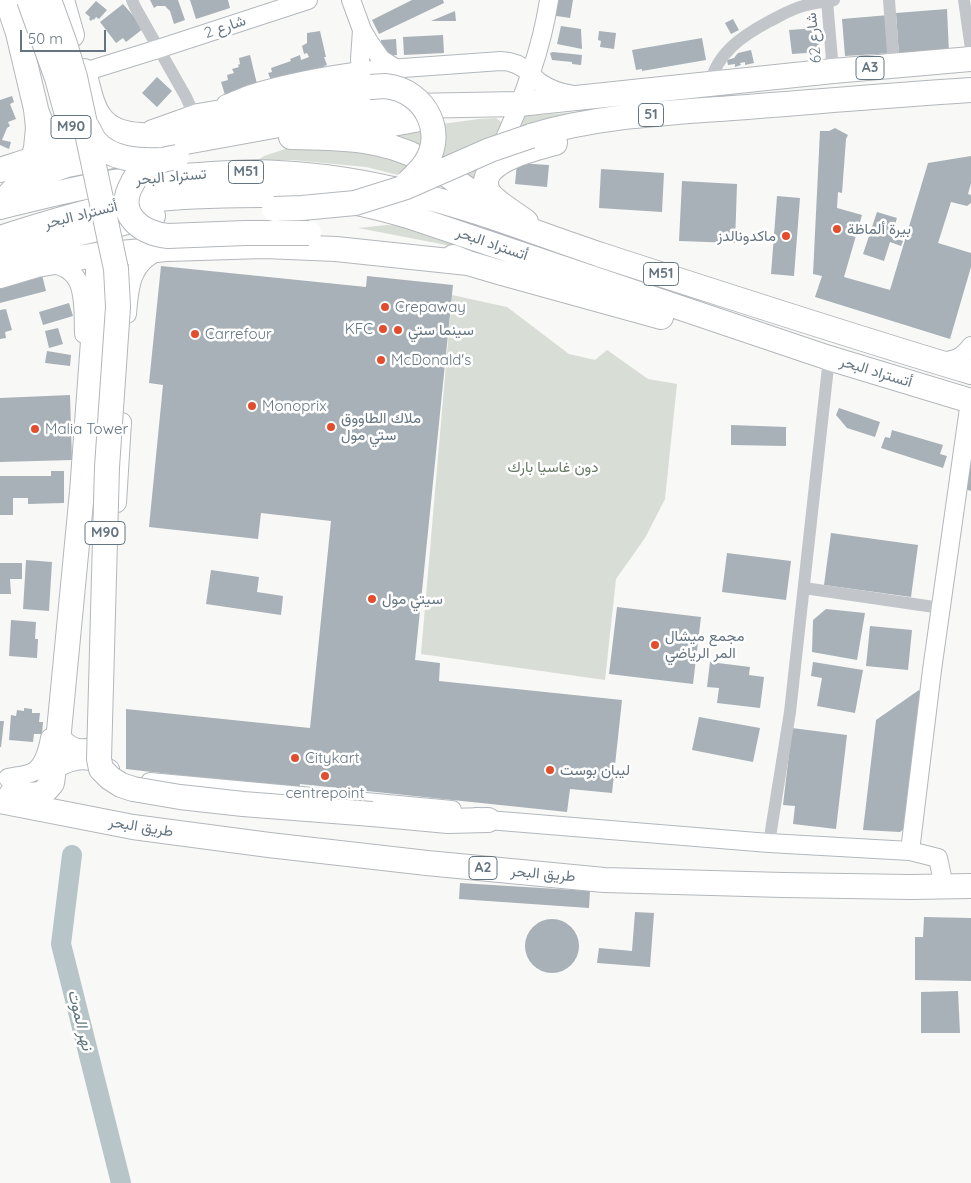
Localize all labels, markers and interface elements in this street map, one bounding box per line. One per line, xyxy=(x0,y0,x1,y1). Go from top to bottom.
street label: شارع 2 xyxy=(202,12,248,42)
street label: شارع 62 xyxy=(802,12,826,64)
scale bar xyxy=(22,20,109,52)
text: 50 m xyxy=(28,29,63,48)
road number: A3 xyxy=(856,56,884,80)
road number: 51 xyxy=(638,104,664,126)
road number: M90 xyxy=(51,115,91,138)
road number: M51 xyxy=(228,160,264,183)
street label: تستراد البحر xyxy=(135,165,207,189)
street label: أتستراد البحر xyxy=(43,197,119,233)
place label: بيرة ألماظة xyxy=(847,220,911,238)
street label: أتستراد البحر xyxy=(454,223,530,265)
marker: بيرة ألماظة xyxy=(831,223,843,235)
place label: ماكدونالدز xyxy=(717,227,776,245)
marker: ماكدونالدز xyxy=(780,230,792,242)
road number: M51 xyxy=(644,262,678,286)
place label: Crepaway xyxy=(395,298,466,316)
marker: Crepaway xyxy=(379,301,391,313)
place label: KFC xyxy=(345,320,373,338)
place label: سينما ستي xyxy=(408,321,474,339)
marker: KFC xyxy=(377,323,389,335)
marker: سينما ستي xyxy=(392,324,404,336)
place label: Carrefour xyxy=(205,325,272,343)
marker: Carrefour xyxy=(189,328,201,340)
place label: McDonald's xyxy=(391,351,471,369)
street label: أتستراد البحر xyxy=(838,352,914,392)
marker: McDonald's xyxy=(375,354,387,366)
place label: Monoprix xyxy=(262,397,327,415)
marker: Monoprix xyxy=(246,400,258,412)
place label: ملاك الطاووق ستي مول xyxy=(341,409,421,444)
place label: Malia Tower xyxy=(45,420,128,438)
marker: ملاك الطاووق ستي مول xyxy=(325,421,337,433)
marker: Malia Tower xyxy=(29,423,41,435)
park label: دون غاسيا بارك xyxy=(508,458,598,476)
road number: M90 xyxy=(85,522,125,544)
place label: سيتي مول xyxy=(382,590,443,608)
marker: سيتي مول xyxy=(366,593,378,605)
place label: مجمع ميشال المر الرياضي xyxy=(665,627,745,662)
marker: مجمع ميشال المر الرياضي xyxy=(649,639,661,651)
place label: Citykart xyxy=(305,749,360,767)
marker: Citykart xyxy=(289,752,301,764)
place label: ليبان بوست xyxy=(560,761,630,779)
marker: ليبان بوست xyxy=(544,764,556,776)
marker: centrepoint xyxy=(319,770,331,782)
place label: centrepoint xyxy=(285,784,365,802)
street label: طريق البحر xyxy=(108,813,174,841)
road number: A2 xyxy=(469,856,497,880)
street label: طريق البحر xyxy=(510,862,576,886)
water label: نهر الموت xyxy=(63,988,97,1052)

